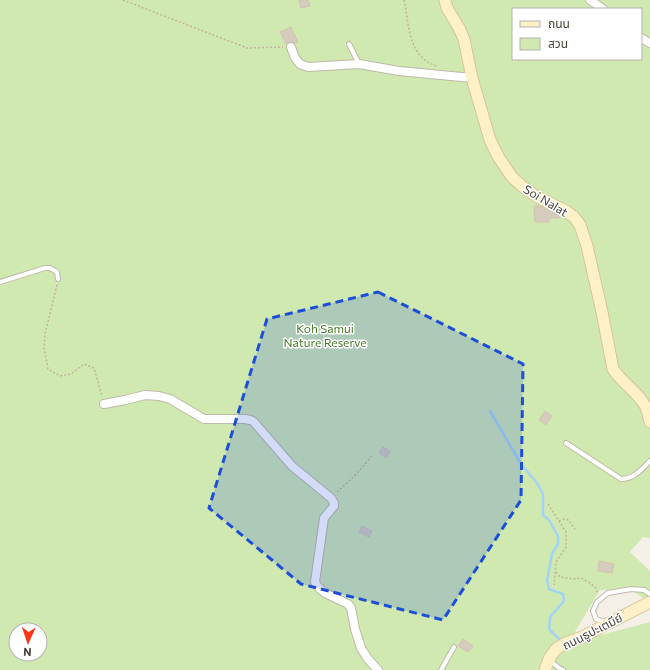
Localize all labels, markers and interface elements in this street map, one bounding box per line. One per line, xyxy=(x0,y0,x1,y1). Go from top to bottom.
legend xyxy=(512,8,642,60)
text: ถนน xyxy=(548,16,570,30)
text: สวน xyxy=(548,36,568,50)
street label: Soi Nalat xyxy=(521,181,571,219)
park label: Koh Samui Nature Reserve xyxy=(284,321,367,349)
street label: ถนนธูปะเตมีย์ xyxy=(560,610,625,653)
north arrow xyxy=(8,622,48,662)
text: N xyxy=(23,646,32,659)

